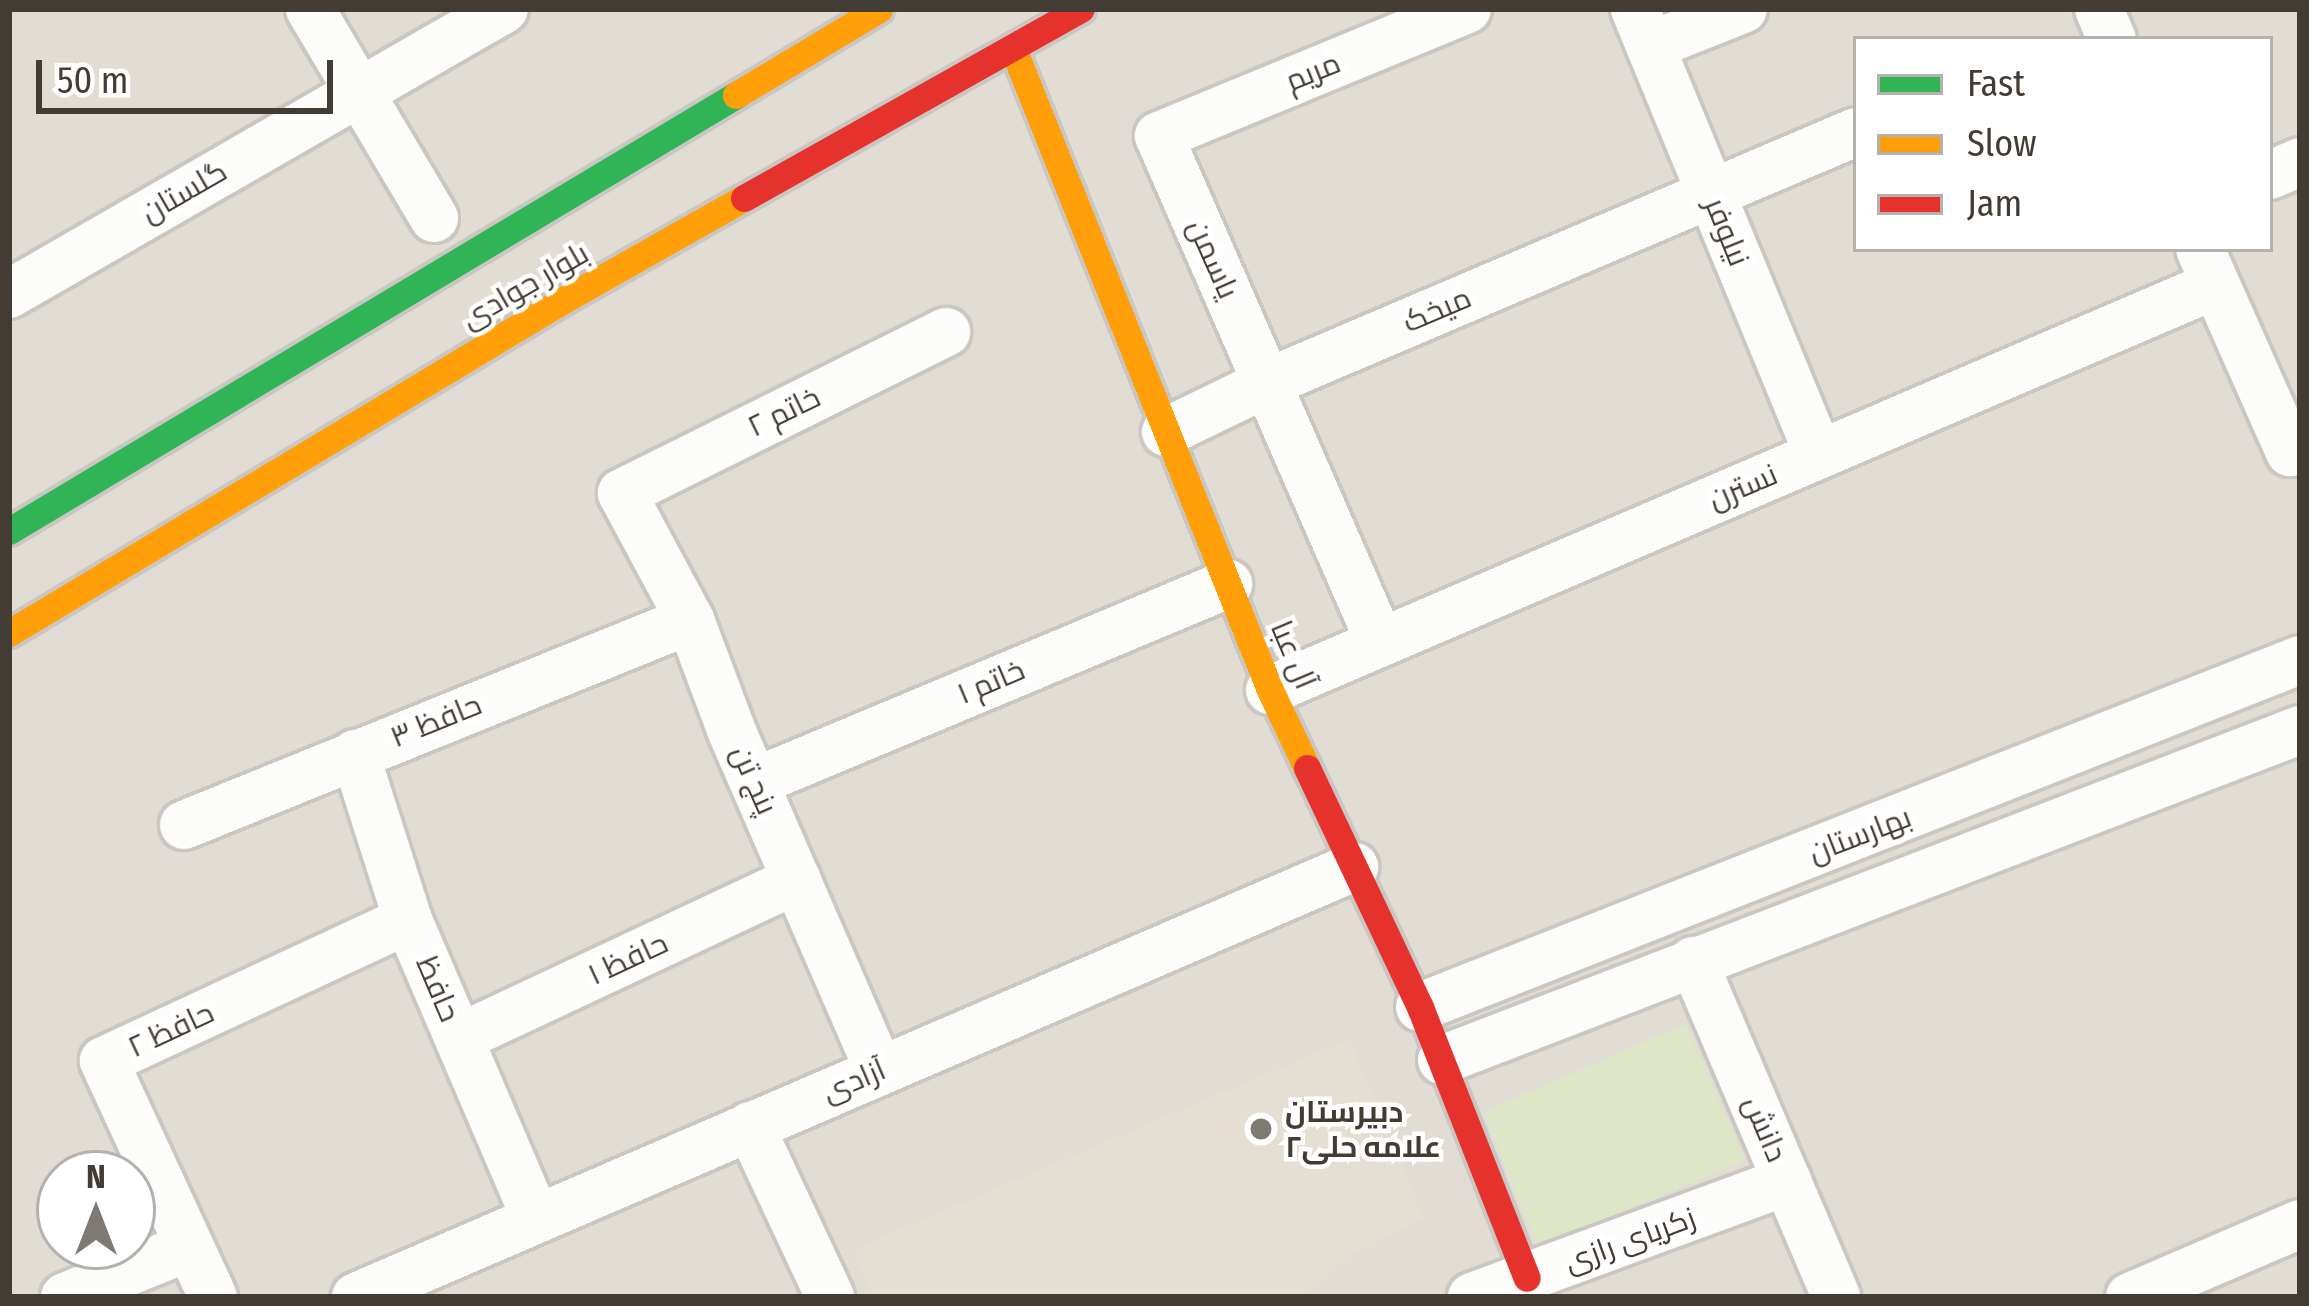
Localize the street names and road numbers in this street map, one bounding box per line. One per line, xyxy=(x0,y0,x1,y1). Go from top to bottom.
street label: مریم xyxy=(1280,45,1346,99)
street label: گلستان xyxy=(135,153,233,231)
street label: نیلوفر xyxy=(1697,193,1757,271)
street label: یاسمن xyxy=(1180,214,1246,304)
street label: بلوار جوادی xyxy=(455,235,595,337)
street label: میخک xyxy=(1397,280,1477,340)
street label: خاتم ۲ xyxy=(742,379,826,445)
street label: نسترن xyxy=(1703,456,1783,518)
street label: آل عبا xyxy=(1263,616,1323,694)
street label: خاتم ۱ xyxy=(952,652,1030,712)
street label: حافظ ۳ xyxy=(385,687,487,755)
street label: پنج تن xyxy=(723,740,785,820)
street label: بهارستان xyxy=(1804,799,1916,871)
street label: حافظ ۱ xyxy=(582,925,674,993)
street label: حافظ xyxy=(408,951,468,1027)
street label: حافظ ۲ xyxy=(122,995,220,1065)
street label: آزادی xyxy=(817,1052,891,1110)
street label: دانش xyxy=(1735,1091,1795,1167)
street label: زکریای رازی xyxy=(1559,1200,1701,1280)

